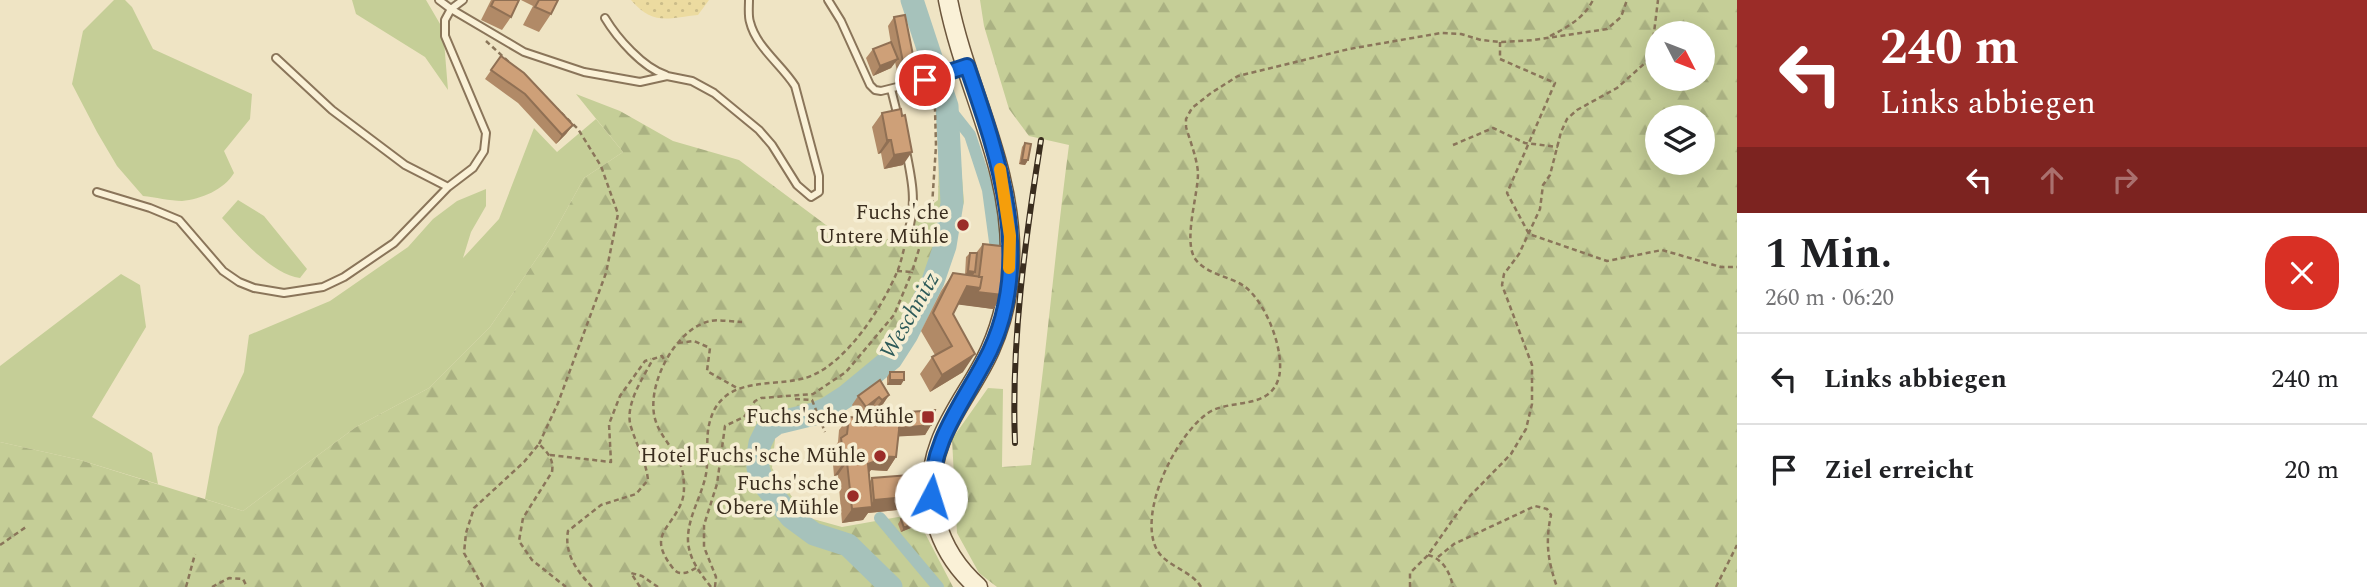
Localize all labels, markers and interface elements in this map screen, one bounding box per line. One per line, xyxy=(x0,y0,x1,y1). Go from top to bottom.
text: 240 m xyxy=(1880,11,2019,86)
north arrow xyxy=(1645,21,1715,91)
map controls xyxy=(1645,21,1715,175)
icon: left xyxy=(1765,28,1856,119)
pin xyxy=(895,50,955,110)
icon: arrive xyxy=(906,61,944,99)
text: Links abbiegen xyxy=(1880,79,2096,128)
button: layers xyxy=(1645,105,1715,175)
icon: left xyxy=(1960,161,1998,199)
icon: ahead xyxy=(2033,161,2071,199)
icon: right xyxy=(2106,161,2144,199)
place label: Fuchs'che Untere Mühle xyxy=(818,197,949,253)
marker: Fuchs'che Untere Mühle xyxy=(955,217,971,233)
text: 1 Min. xyxy=(1765,223,1892,286)
button: close xyxy=(2265,236,2339,310)
water label: Weschnitz xyxy=(871,266,949,366)
text: 260 m · 06:20 xyxy=(1765,281,1894,316)
text: Links abbiegen xyxy=(1824,359,2007,399)
text: 240 m xyxy=(2271,359,2339,399)
icon: left xyxy=(1765,360,1803,398)
place label: Fuchs'sche Mühle xyxy=(746,401,914,433)
marker: Fuchs'sche Mühle xyxy=(920,409,936,425)
place label: Hotel Fuchs'sche Mühle xyxy=(640,440,866,472)
marker: Hotel Fuchs'sche Mühle xyxy=(872,448,888,464)
text: Ziel erreicht xyxy=(1824,450,1974,490)
text: 20 m xyxy=(2284,450,2339,490)
icon: arrive xyxy=(1765,451,1803,489)
position arrow xyxy=(894,460,968,534)
place label: Fuchs'sche Obere Mühle xyxy=(716,468,839,524)
marker: Fuchs'sche Obere Mühle xyxy=(845,488,861,504)

